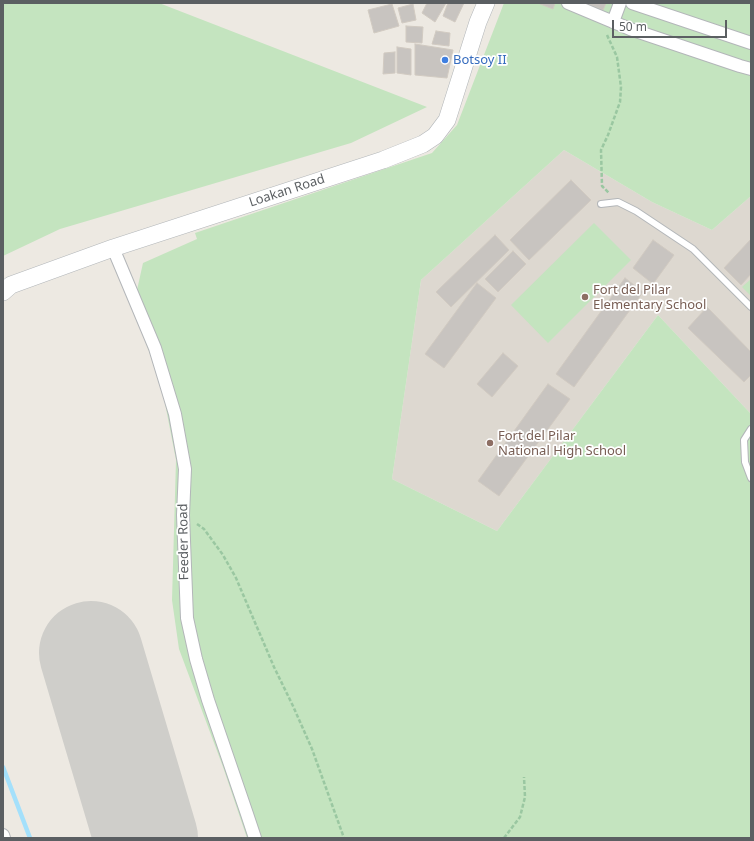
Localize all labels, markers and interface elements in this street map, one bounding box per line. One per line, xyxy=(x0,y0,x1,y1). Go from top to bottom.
scale bar xyxy=(614,12,729,38)
text: 50 m xyxy=(619,18,647,35)
place label: Botsoy II xyxy=(453,52,507,68)
marker: Botsoy II xyxy=(440,55,450,65)
street label: Loakan Road xyxy=(247,171,327,211)
place label: Fort del Pilar Elementary School xyxy=(593,282,706,313)
marker: Fort del Pilar Elementary School xyxy=(580,292,590,302)
place label: Fort del Pilar National High School xyxy=(498,428,626,459)
marker: Fort del Pilar National High School xyxy=(485,438,495,448)
street label: Feeder Road xyxy=(176,504,192,580)

